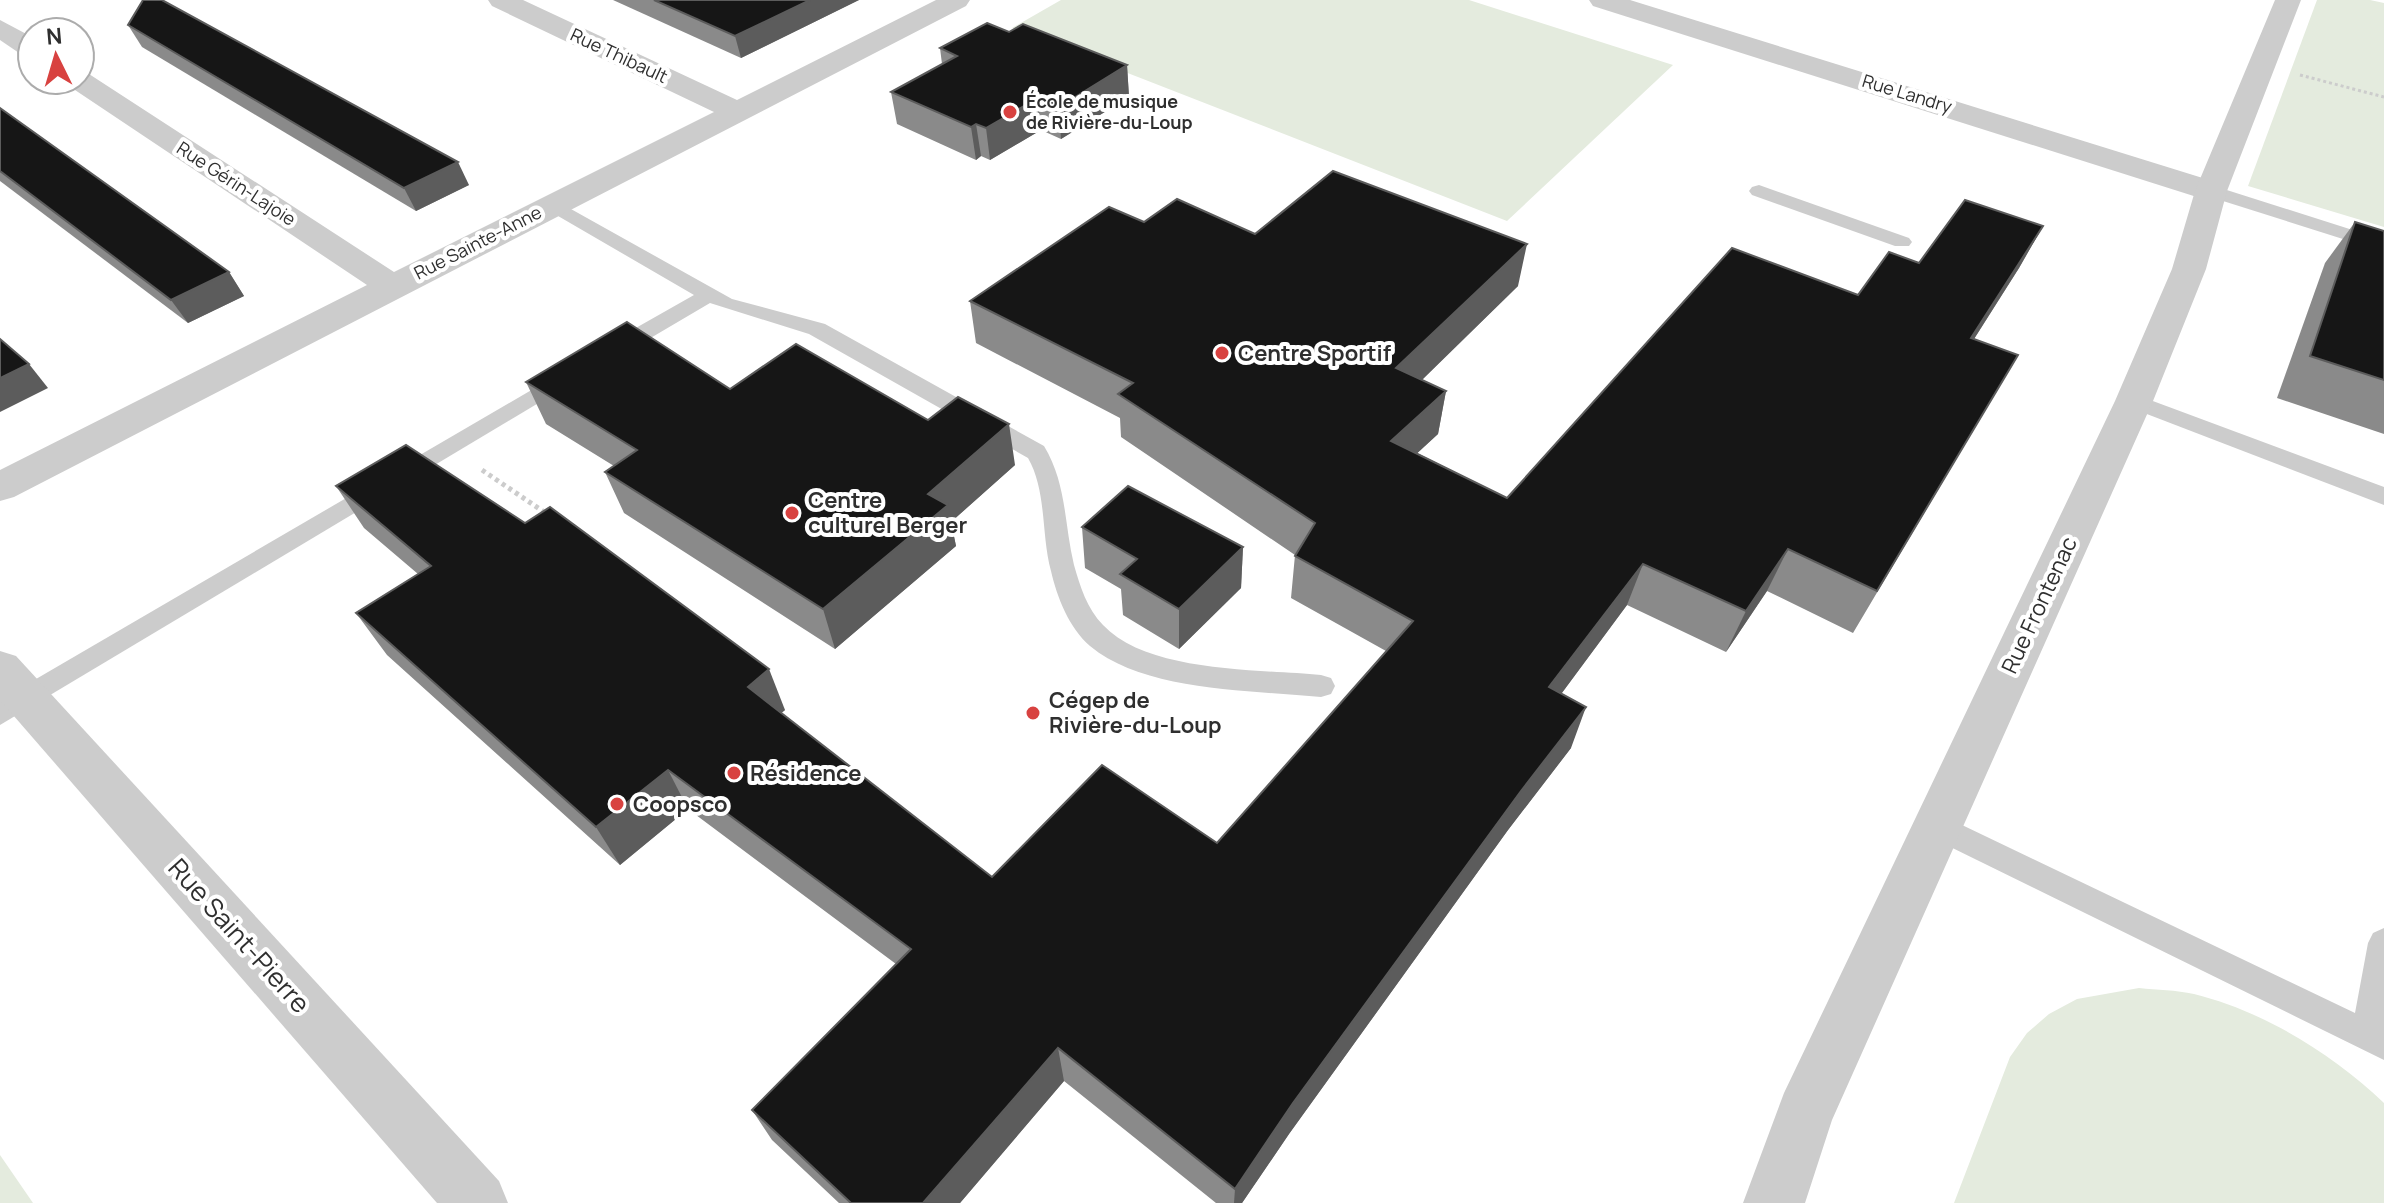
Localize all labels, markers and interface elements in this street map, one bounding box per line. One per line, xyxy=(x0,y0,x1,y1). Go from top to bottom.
north arrow xyxy=(16,16,96,96)
text: N xyxy=(45,20,63,52)
street label: Rue Thibault xyxy=(567,22,672,88)
street label: Rue Landry xyxy=(1860,68,1956,118)
place label: École de musique de Rivière-du-Loup xyxy=(1026,89,1193,134)
marker: École de musique de Rivière-du-Loup xyxy=(1001,103,1019,121)
street label: Rue Gérin-Lajoie xyxy=(172,136,301,231)
street label: Rue Sainte-Anne xyxy=(410,200,545,285)
place label: Centre Sportif xyxy=(1238,338,1392,368)
marker: Centre Sportif xyxy=(1213,344,1231,362)
place label: Centre culturel Berger xyxy=(808,485,968,540)
marker: Centre culturel Berger xyxy=(783,504,801,522)
street label: Rue Frontenac xyxy=(1994,532,2084,678)
place label: Cégep de Rivière-du-Loup xyxy=(1049,685,1222,740)
marker: Cégep de Rivière-du-Loup xyxy=(1024,704,1042,722)
place label: Résidence xyxy=(750,758,862,788)
marker: Résidence xyxy=(725,764,743,782)
place label: Coopsco xyxy=(633,789,728,819)
marker: Coopsco xyxy=(608,795,626,813)
street label: Rue Saint-Pierre xyxy=(161,850,319,1020)

